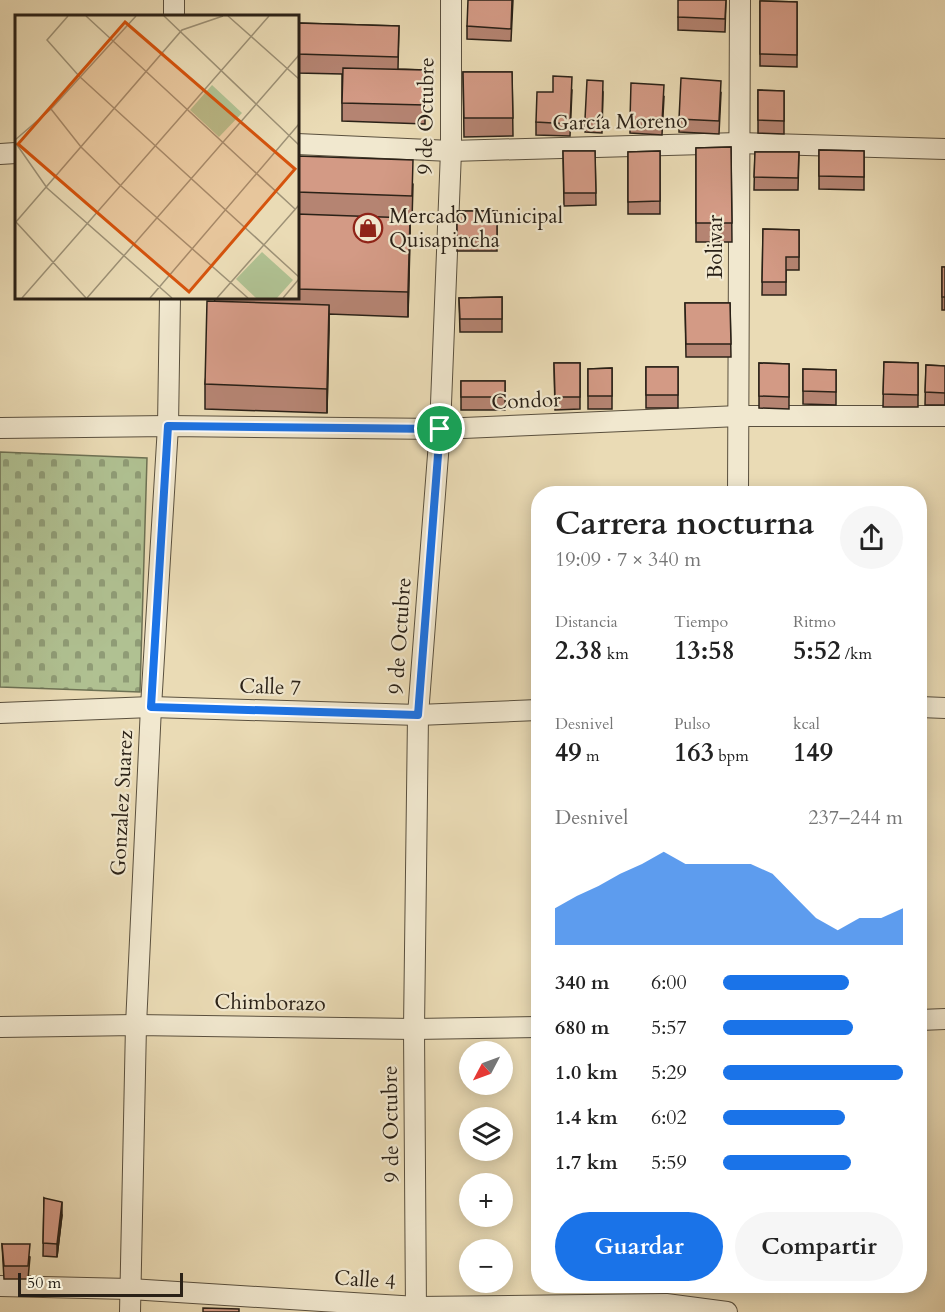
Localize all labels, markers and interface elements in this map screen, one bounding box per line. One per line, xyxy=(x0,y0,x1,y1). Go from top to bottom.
inset map xyxy=(15,15,298,298)
street label: 9 de Octubre xyxy=(410,57,442,175)
street label: García Moreno xyxy=(552,106,688,138)
place label: Mercado Municipal Quisapincha xyxy=(389,202,563,255)
shop icon: Mercado Municipal Quisapincha xyxy=(352,212,384,244)
street label: Bolivar xyxy=(701,215,730,279)
street label: Condor xyxy=(491,385,562,417)
pin xyxy=(414,403,465,454)
icon: arrive xyxy=(423,412,456,445)
text: Carrera nocturna xyxy=(555,501,814,546)
button: share xyxy=(840,506,903,569)
text: 19:09 · 7 × 340 m xyxy=(555,546,701,573)
street label: 9 de Octubre xyxy=(381,577,419,695)
text: Distancia xyxy=(555,611,618,633)
text: Tiempo xyxy=(674,611,728,633)
text: Ritmo xyxy=(793,611,836,633)
text: 2.38 xyxy=(555,633,603,668)
text: 13:58 xyxy=(674,633,735,668)
text: 5:52 xyxy=(793,633,841,668)
text: km xyxy=(603,643,629,665)
text: /km xyxy=(841,643,872,665)
street label: Calle 7 xyxy=(239,671,302,703)
text: Desnivel xyxy=(555,713,614,735)
text: Pulso xyxy=(674,713,710,735)
text: kcal xyxy=(793,713,820,735)
street label: Gonzalez Suarez xyxy=(104,729,140,877)
text: 49 xyxy=(555,735,582,770)
text: 163 xyxy=(674,735,714,770)
text: 149 xyxy=(793,735,833,770)
text: m xyxy=(582,745,599,767)
text: bpm xyxy=(714,745,749,767)
text: Desnivel xyxy=(555,804,628,831)
text: 237–244 m xyxy=(808,804,903,831)
text: 340 m xyxy=(555,969,610,996)
text: 6:00 xyxy=(651,969,687,996)
street label: Chimborazo xyxy=(214,988,326,1018)
text: 680 m xyxy=(555,1014,610,1041)
text: 5:57 xyxy=(651,1014,687,1041)
north arrow xyxy=(459,1041,513,1095)
map controls xyxy=(459,1041,513,1293)
text: 1.0 km xyxy=(555,1059,618,1086)
text: 5:29 xyxy=(651,1059,687,1086)
street label: 9 de Octubre xyxy=(375,1065,407,1183)
text: 1.4 km xyxy=(555,1104,618,1131)
text: 6:02 xyxy=(651,1104,687,1131)
button: layers xyxy=(459,1107,513,1161)
text: 1.7 km xyxy=(555,1149,618,1176)
text: 5:59 xyxy=(651,1149,687,1176)
button: + xyxy=(459,1173,513,1227)
button: Guardar xyxy=(555,1212,723,1281)
button: Compartir xyxy=(735,1212,903,1281)
button: − xyxy=(459,1239,513,1293)
street label: Calle 4 xyxy=(333,1263,397,1297)
scale bar xyxy=(18,1270,183,1298)
text: 50 m xyxy=(27,1272,61,1294)

